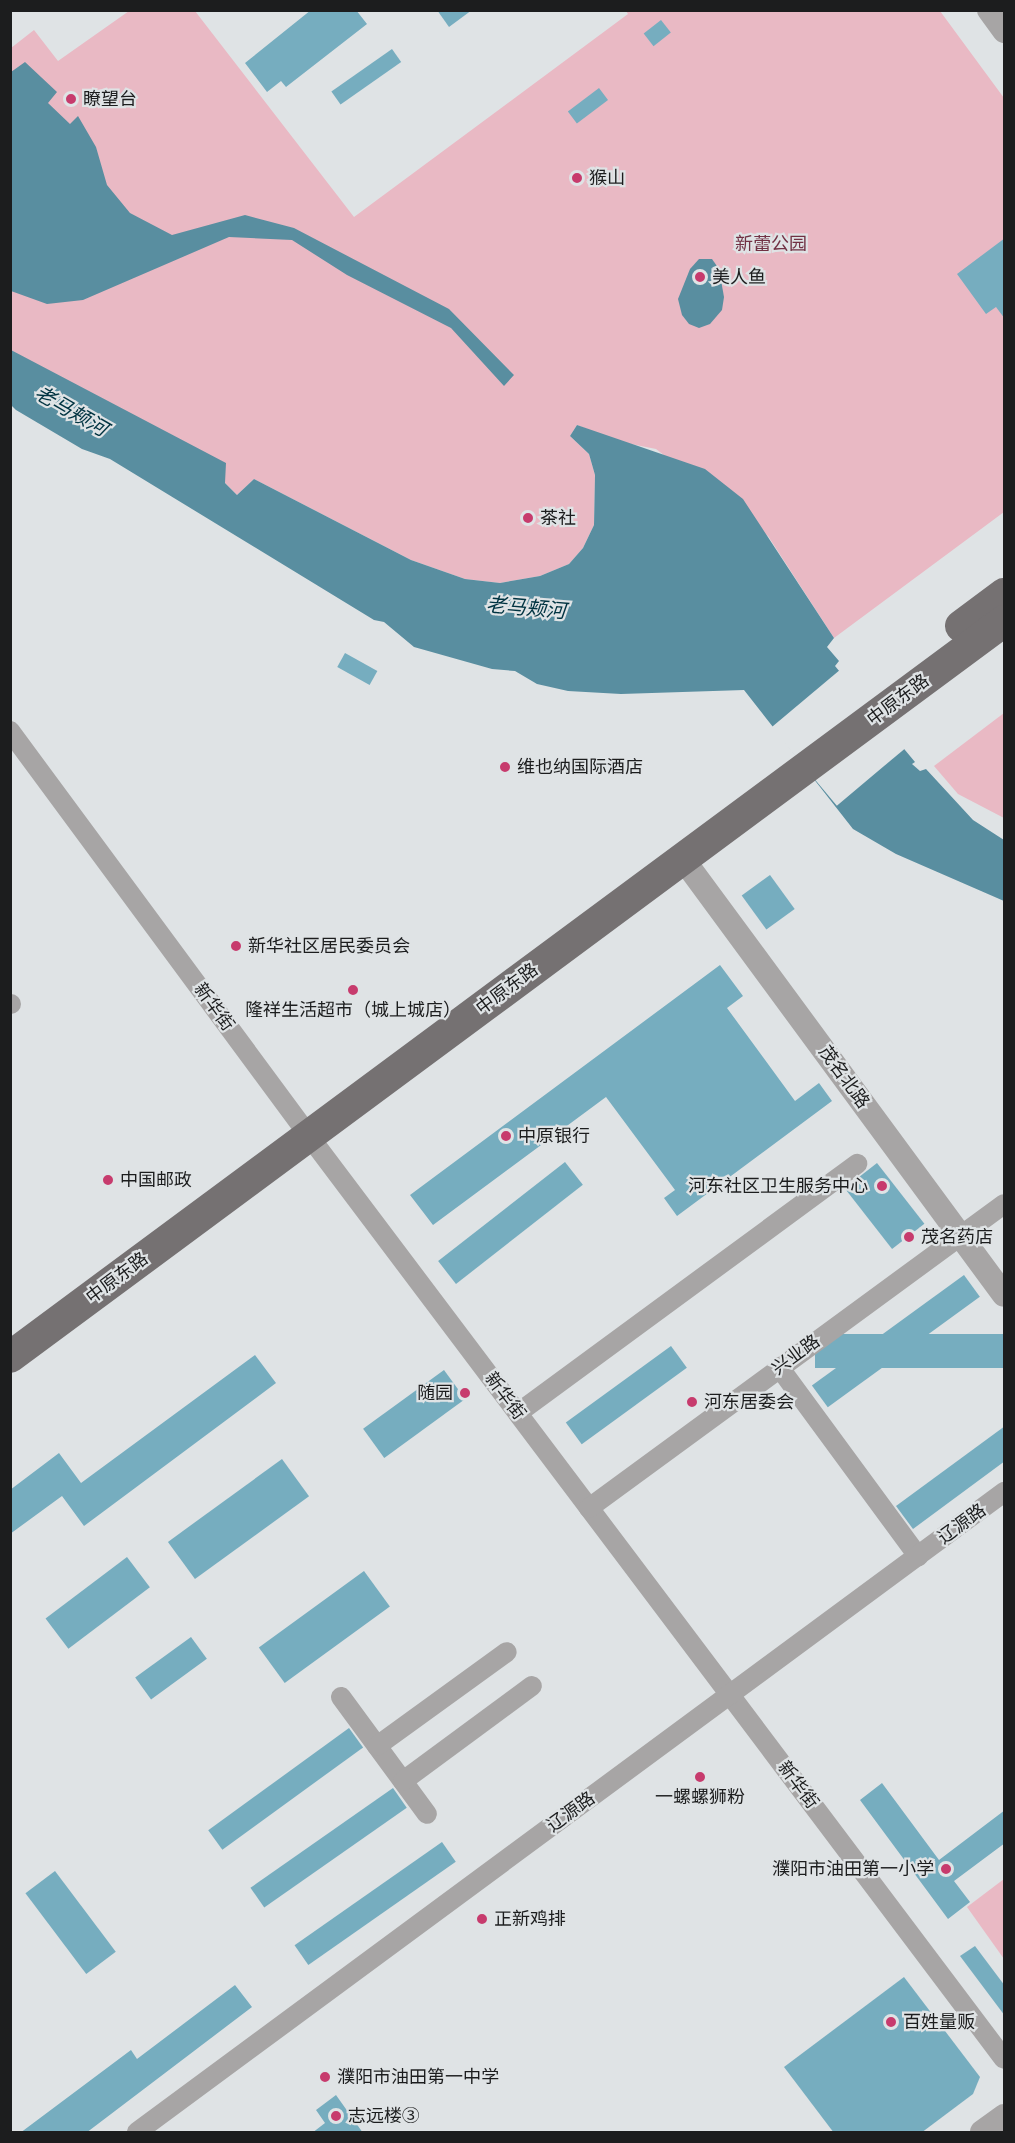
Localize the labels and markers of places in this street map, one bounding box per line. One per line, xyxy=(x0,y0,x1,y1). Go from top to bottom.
place label: 瞭望台 xyxy=(83,88,137,110)
marker: 瞭望台 xyxy=(64,92,78,106)
place label: 猴山 xyxy=(589,167,625,189)
marker: 猴山 xyxy=(570,171,584,185)
place label: 美人鱼 xyxy=(712,266,766,288)
marker: 美人鱼 xyxy=(693,270,707,284)
place label: 茶社 xyxy=(540,507,576,529)
marker: 茶社 xyxy=(521,511,535,525)
place label: 维也纳国际酒店 xyxy=(517,756,643,778)
marker: 维也纳国际酒店 xyxy=(498,760,512,774)
place label: 新华社区居民委员会 xyxy=(248,935,410,957)
marker: 新华社区居民委员会 xyxy=(229,939,243,953)
marker: 隆祥生活超市（城上城店） xyxy=(346,983,360,997)
place label: 隆祥生活超市（城上城店） xyxy=(245,999,461,1021)
place label: 中原银行 xyxy=(518,1125,590,1147)
marker: 中原银行 xyxy=(499,1129,513,1143)
place label: 中国邮政 xyxy=(120,1169,192,1191)
marker: 中国邮政 xyxy=(101,1173,115,1187)
place label: 河东社区卫生服务中心 xyxy=(688,1175,868,1197)
marker: 河东社区卫生服务中心 xyxy=(873,1177,891,1195)
place label: 茂名药店 xyxy=(921,1226,993,1248)
marker: 茂名药店 xyxy=(902,1230,916,1244)
place label: 随园 xyxy=(417,1382,453,1404)
marker: 随园 xyxy=(458,1386,472,1400)
place label: 河东居委会 xyxy=(704,1391,794,1413)
marker: 河东居委会 xyxy=(685,1395,699,1409)
marker: 一螺螺狮粉 xyxy=(693,1770,707,1784)
place label: 一螺螺狮粉 xyxy=(655,1786,745,1808)
place label: 濮阳市油田第一小学 xyxy=(772,1858,934,1880)
marker: 濮阳市油田第一小学 xyxy=(939,1862,953,1876)
place label: 正新鸡排 xyxy=(494,1908,566,1930)
marker: 正新鸡排 xyxy=(475,1912,489,1926)
place label: 百姓量贩 xyxy=(903,2011,975,2033)
marker: 百姓量贩 xyxy=(884,2015,898,2029)
place label: 濮阳市油田第一中学 xyxy=(337,2066,499,2088)
marker: 濮阳市油田第一中学 xyxy=(318,2070,332,2084)
place label: 志远楼③ xyxy=(348,2105,420,2127)
marker: 志远楼③ xyxy=(329,2109,343,2123)

